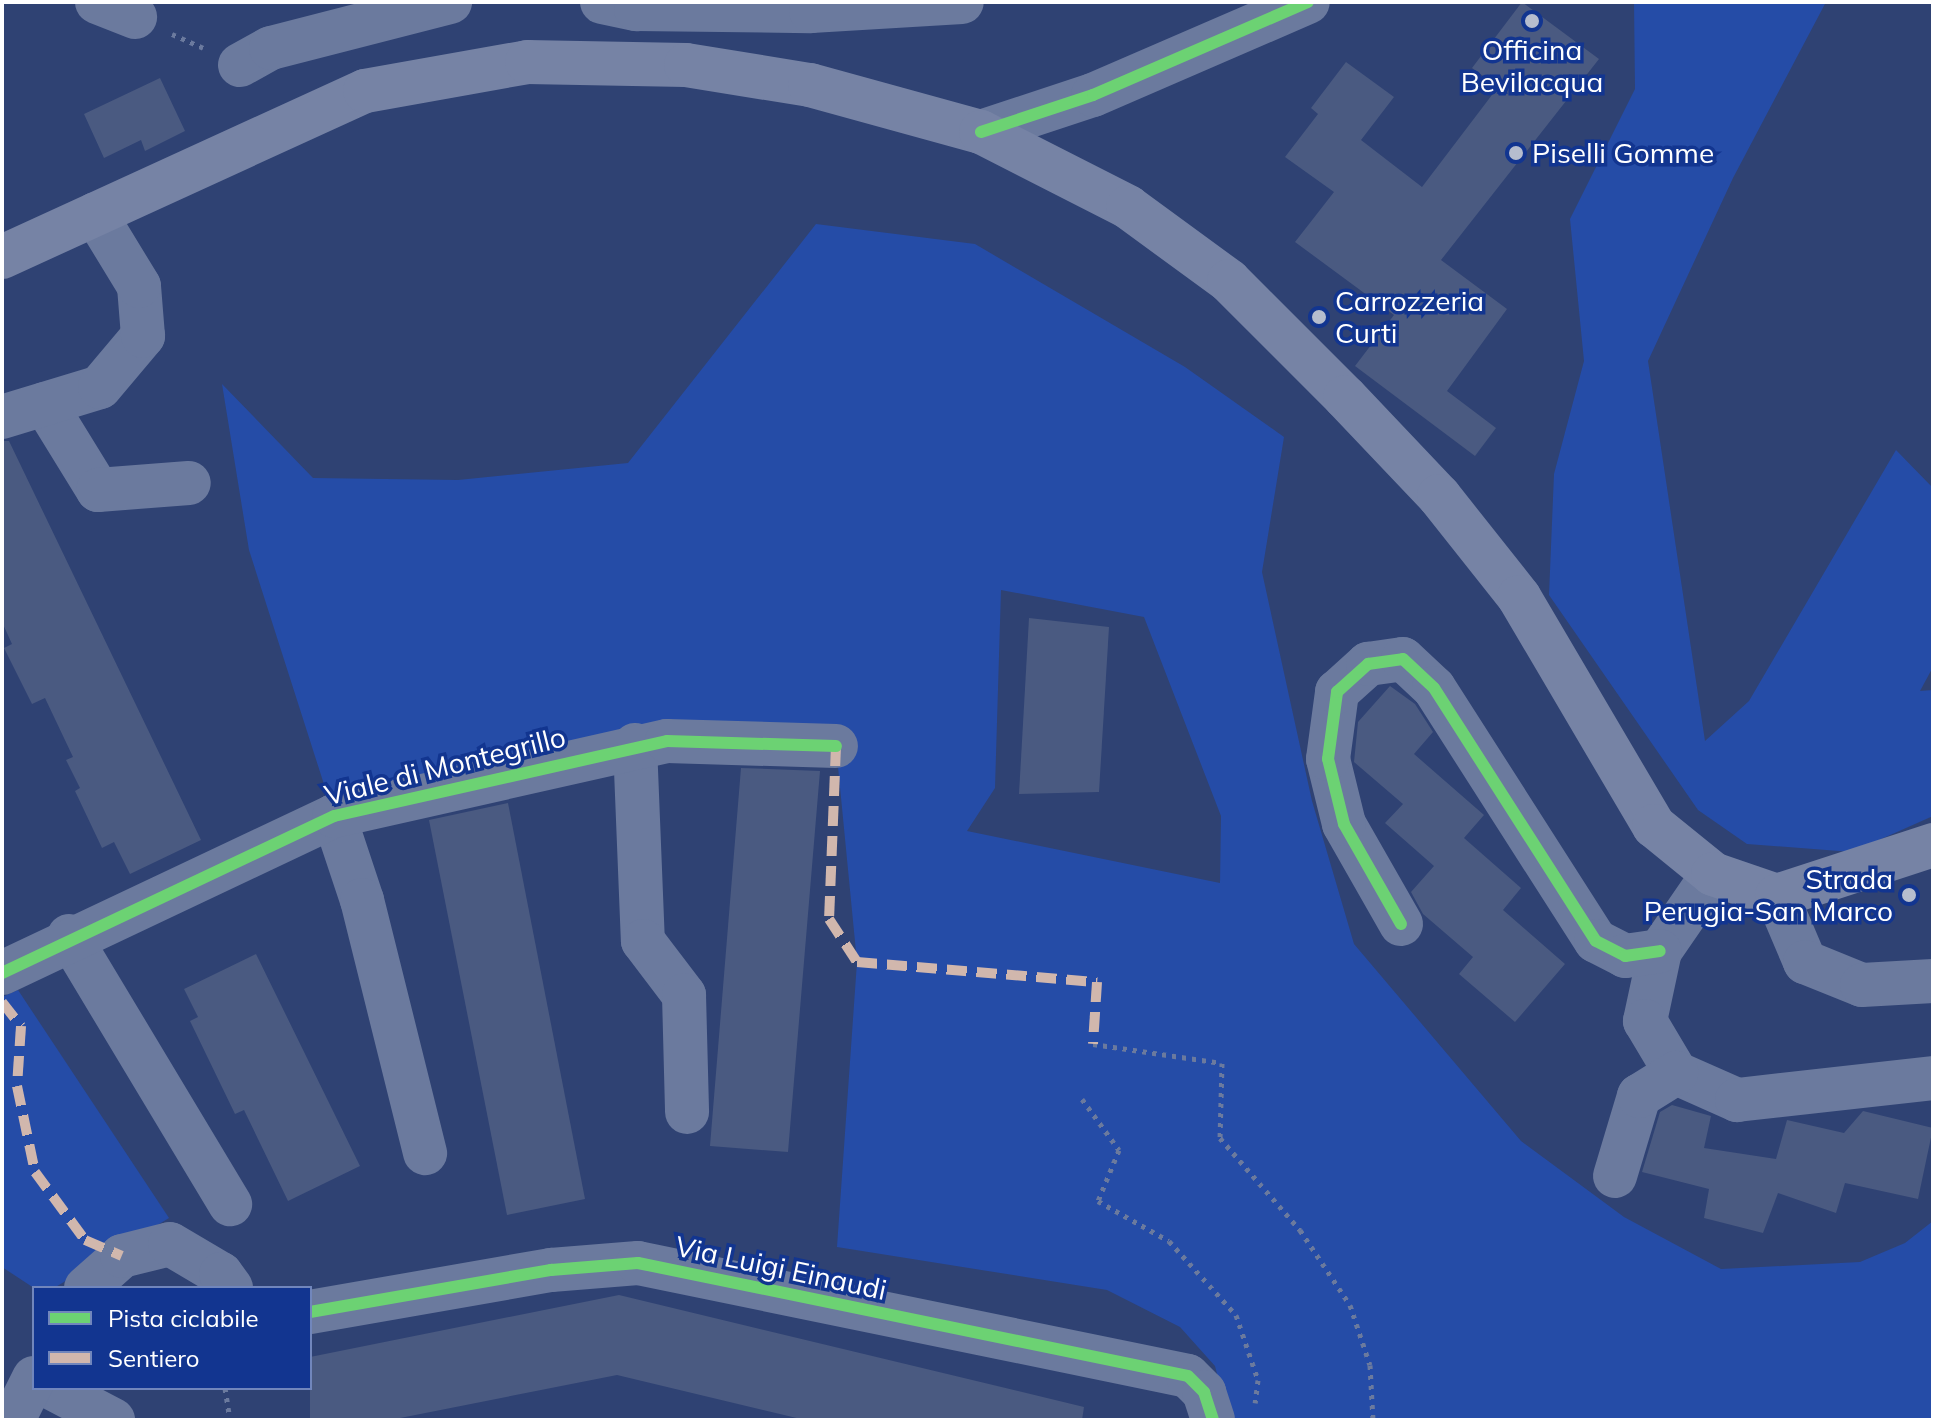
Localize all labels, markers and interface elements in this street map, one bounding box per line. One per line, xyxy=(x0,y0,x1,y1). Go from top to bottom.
marker: Officina Bevilacqua xyxy=(1523,12,1541,30)
place label: Officina Bevilacqua xyxy=(1461,33,1603,99)
place label: Piselli Gomme xyxy=(1532,136,1714,170)
marker: Piselli Gomme xyxy=(1507,144,1525,162)
place label: Carrozzeria Curti xyxy=(1335,284,1484,350)
marker: Carrozzeria Curti xyxy=(1310,308,1328,326)
street label: Viale di Montegrillo xyxy=(321,720,569,812)
place label: Strada Perugia-San Marco xyxy=(1644,862,1893,928)
marker: Strada Perugia-San Marco xyxy=(1900,886,1918,904)
street label: Via Luigi Einaudi xyxy=(672,1229,890,1307)
legend xyxy=(32,1286,312,1390)
text: Pista ciclabile xyxy=(108,1303,259,1333)
text: Sentiero xyxy=(108,1343,200,1373)

